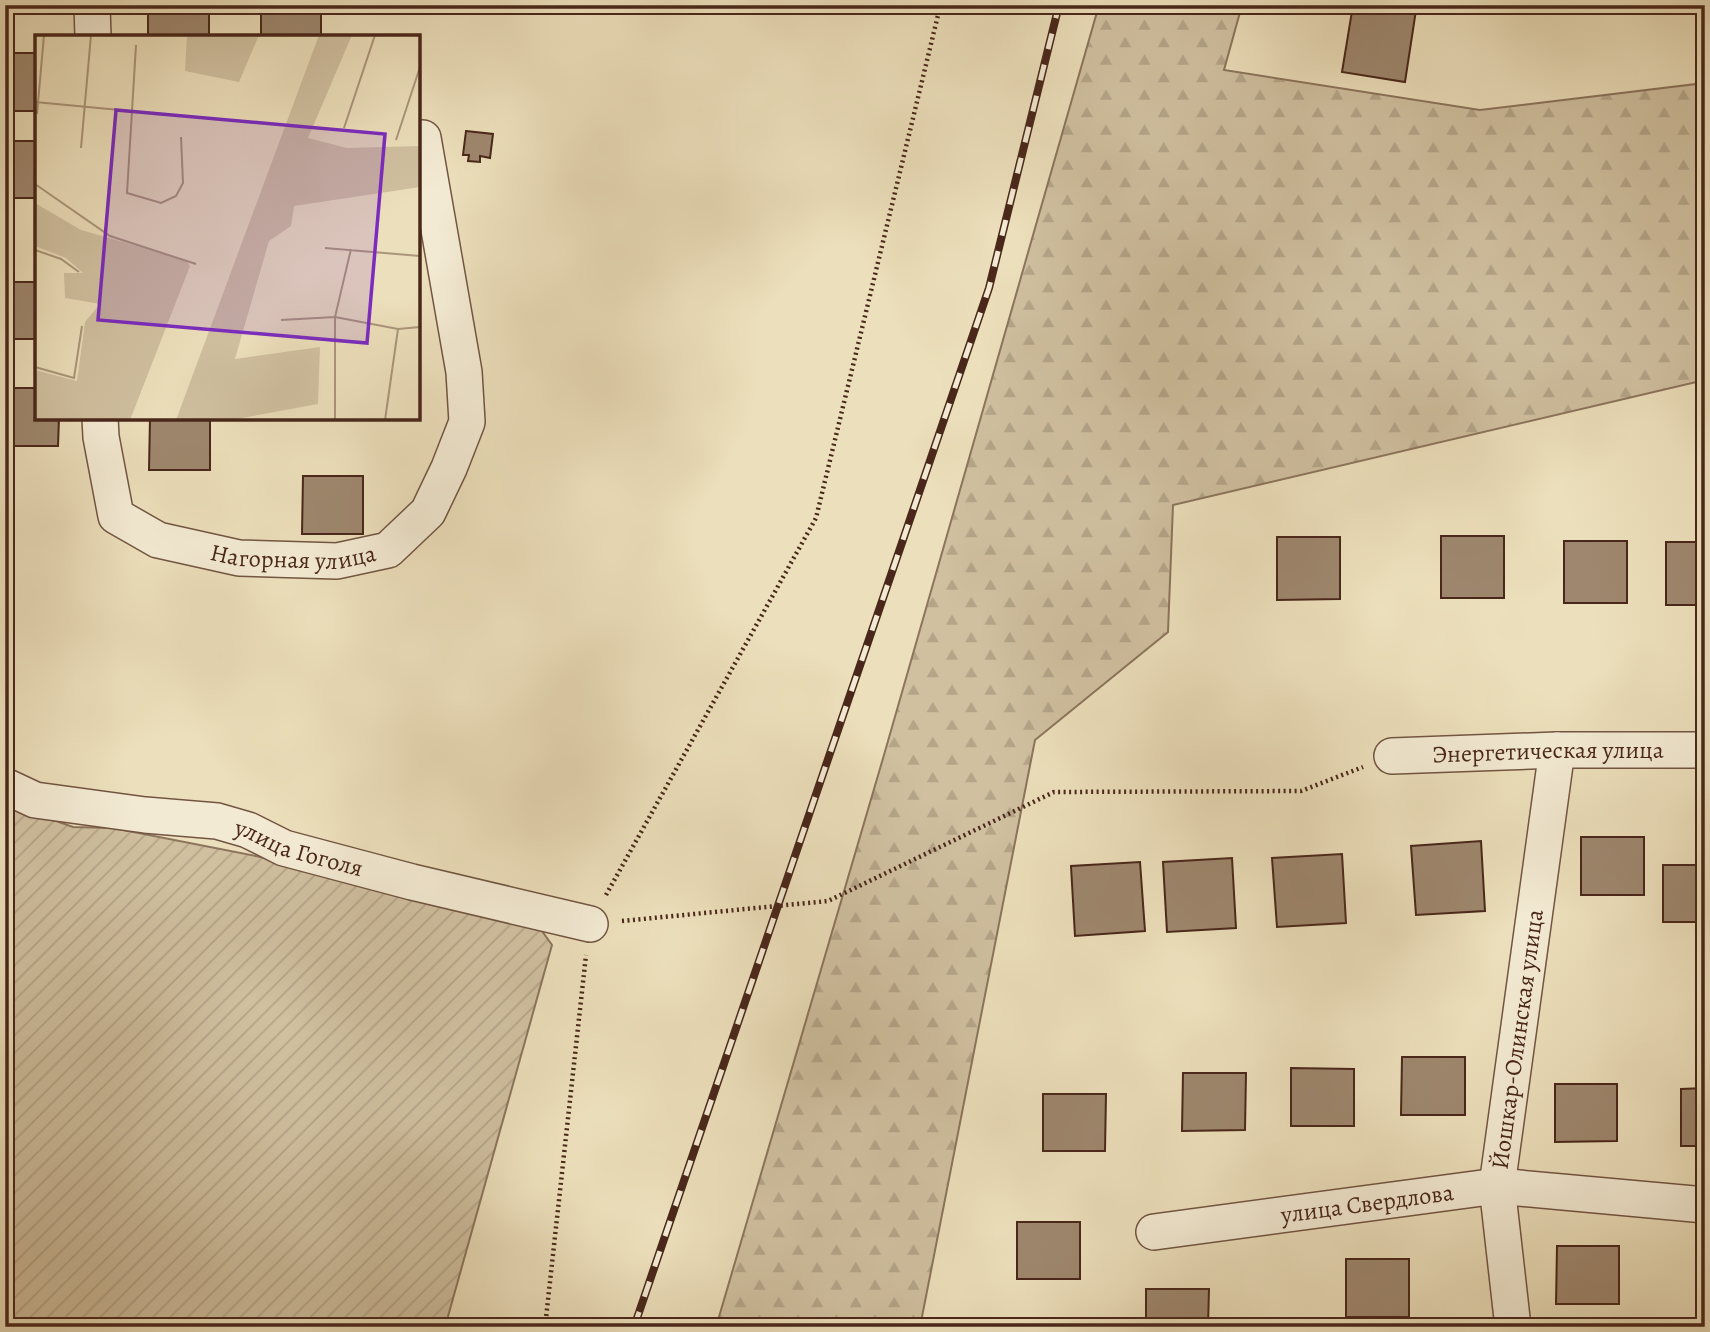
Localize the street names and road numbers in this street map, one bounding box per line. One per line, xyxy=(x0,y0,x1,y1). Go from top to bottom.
street label: Нагорная улица xyxy=(207,536,379,577)
street label: Энергетическая улица xyxy=(1432,734,1664,771)
street label: улица Гоголя xyxy=(230,811,367,884)
street label: Йошкар-Олинская улица xyxy=(1483,907,1551,1171)
street label: улица Свердлова xyxy=(1278,1176,1455,1231)

